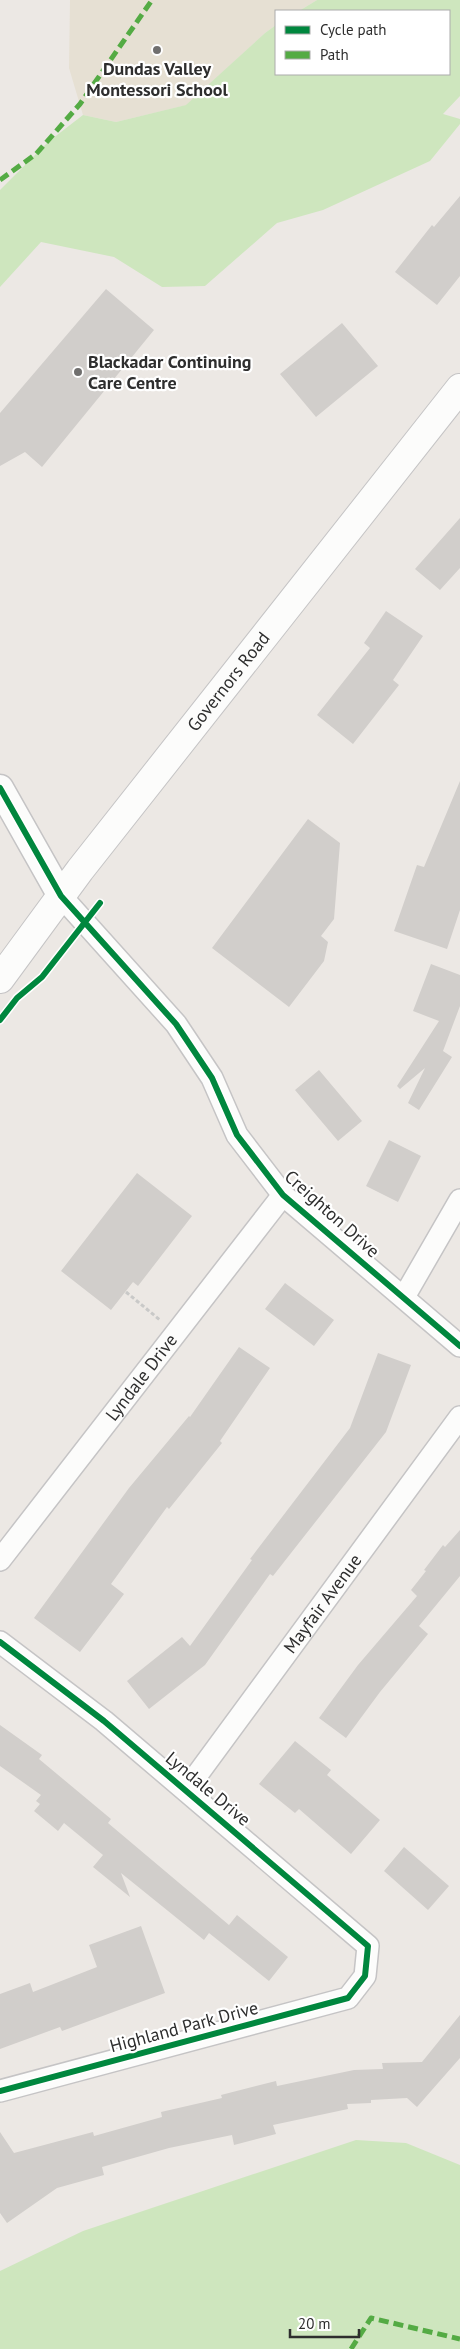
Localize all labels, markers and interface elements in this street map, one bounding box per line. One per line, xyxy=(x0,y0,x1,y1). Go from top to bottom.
legend xyxy=(275,10,450,75)
text: Cycle path xyxy=(320,20,386,39)
marker: Dundas Valley Montessori School xyxy=(151,44,163,56)
text: Path xyxy=(320,45,349,64)
place label: Dundas Valley Montessori School xyxy=(86,57,228,101)
place label: Blackadar Continuing Care Centre xyxy=(88,350,252,394)
marker: Blackadar Continuing Care Centre xyxy=(72,366,84,378)
street label: Governors Road xyxy=(182,627,274,736)
street label: Creighton Drive xyxy=(280,1165,385,1262)
street label: Lyndale Drive xyxy=(100,1329,182,1425)
street label: Mayfair Avenue xyxy=(278,1549,366,1658)
street label: Lyndale Drive xyxy=(161,1746,256,1831)
street label: Highland Park Drive xyxy=(107,1996,261,2057)
scale bar xyxy=(290,2306,359,2338)
text: 20 m xyxy=(298,2314,331,2333)

